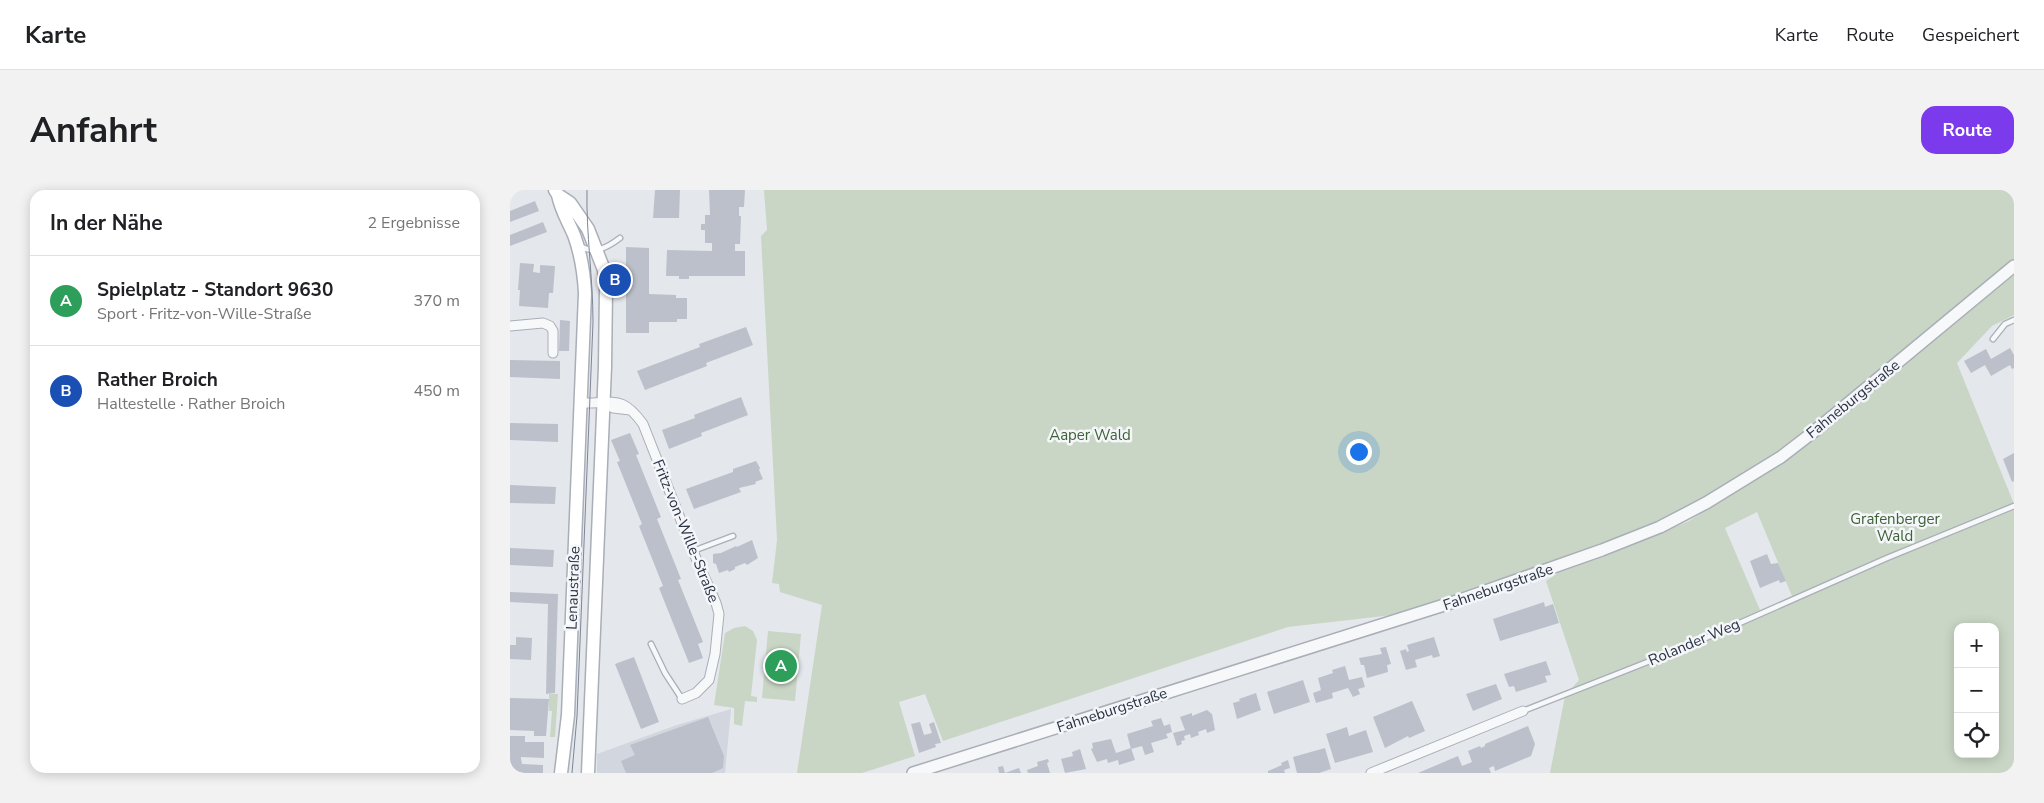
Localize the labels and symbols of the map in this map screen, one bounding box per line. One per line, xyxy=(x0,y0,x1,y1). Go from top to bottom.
pin: B xyxy=(599,261,631,299)
street label: Fahneburgstraße xyxy=(1802,355,1904,443)
park label: Aaper Wald xyxy=(1049,425,1131,445)
your location xyxy=(1346,439,1372,465)
street label: Fritz-von-Wille-Straße xyxy=(648,456,724,606)
park label: Grafenberger Wald xyxy=(1850,509,1940,546)
street label: Lenaustraße xyxy=(562,546,584,630)
street label: Fahneburgstraße xyxy=(1440,559,1556,615)
street label: Rolander Weg xyxy=(1645,614,1743,670)
pin: A xyxy=(765,647,797,685)
street label: Fahneburgstraße xyxy=(1054,683,1170,737)

